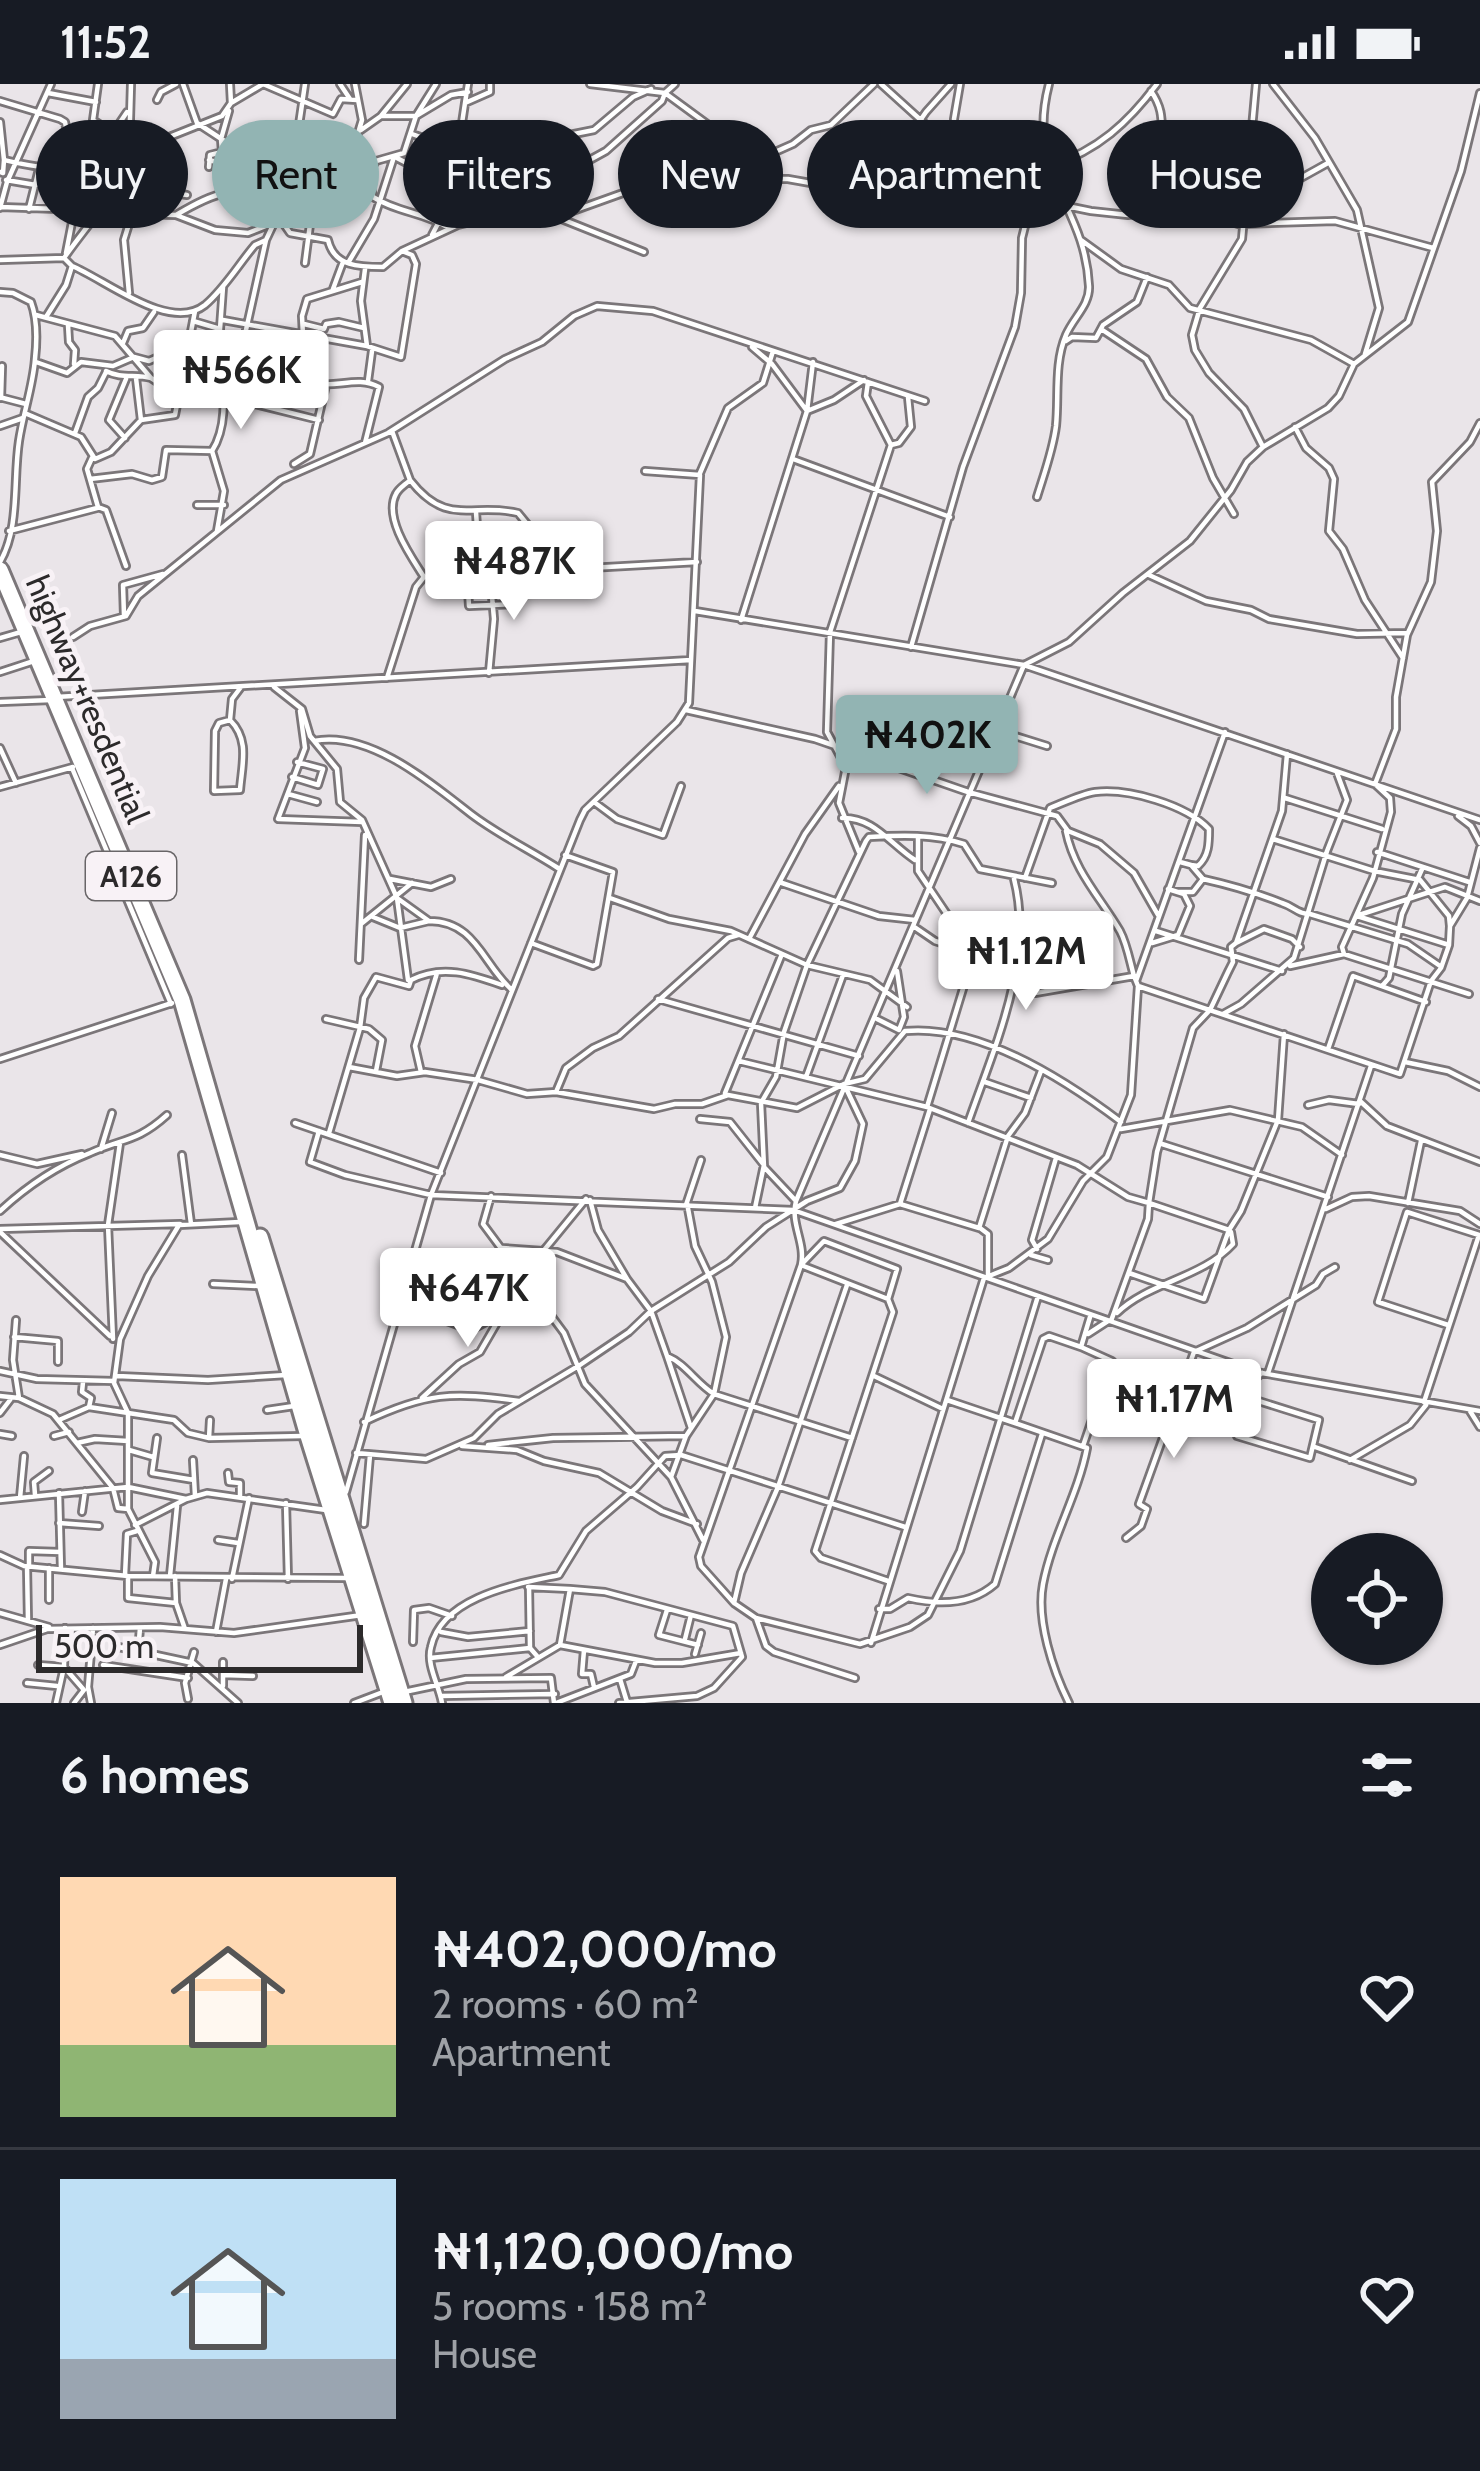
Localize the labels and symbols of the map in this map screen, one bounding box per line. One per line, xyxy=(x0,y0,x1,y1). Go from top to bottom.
pin: ₦566K xyxy=(157,330,325,432)
pin: ₦487K xyxy=(430,521,598,623)
street label: highway+resdential xyxy=(18,569,158,829)
pin: ₦402K xyxy=(843,695,1011,797)
road number: A126 xyxy=(86,852,176,900)
pin: ₦1.12M xyxy=(928,911,1124,1013)
pin: ₦647K xyxy=(384,1248,552,1350)
pin: ₦1.17M xyxy=(1076,1359,1272,1461)
scale bar xyxy=(36,1619,363,1672)

